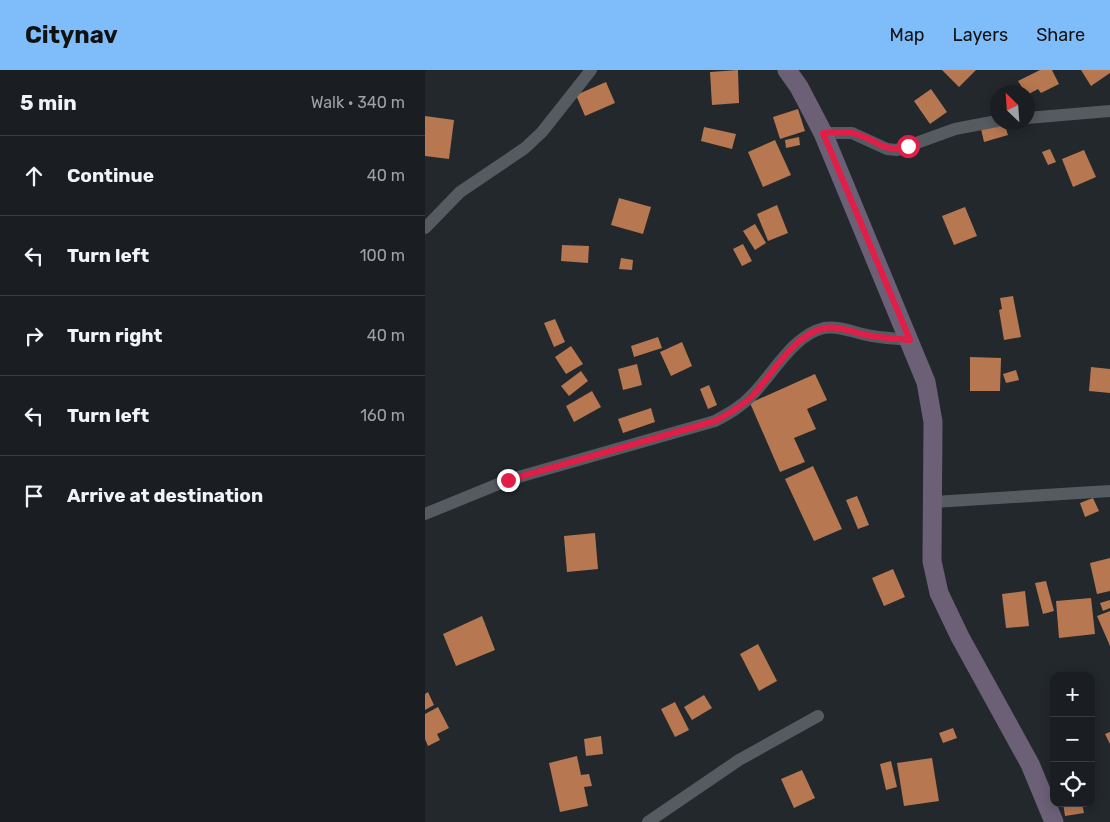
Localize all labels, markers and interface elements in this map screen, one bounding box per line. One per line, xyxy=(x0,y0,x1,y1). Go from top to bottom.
text: Citynav xyxy=(25,21,118,49)
text: Map xyxy=(890,24,925,46)
text: Layers xyxy=(953,24,1008,46)
text: Share xyxy=(1036,24,1085,46)
north arrow xyxy=(990,85,1035,130)
text: 5 min xyxy=(20,90,77,115)
text: Walk · 340 m xyxy=(311,93,405,112)
route start xyxy=(897,135,920,158)
icon: ahead xyxy=(20,162,48,190)
text: Continue xyxy=(67,164,154,187)
text: 40 m xyxy=(367,166,405,185)
icon: left xyxy=(20,242,48,270)
text: Turn left xyxy=(67,244,149,267)
text: 100 m xyxy=(360,246,405,265)
icon: right xyxy=(20,322,48,350)
text: Turn right xyxy=(67,324,162,347)
text: 40 m xyxy=(367,326,405,345)
icon: left xyxy=(20,402,48,430)
text: Turn left xyxy=(67,404,149,427)
text: 160 m xyxy=(360,406,405,425)
route end xyxy=(497,469,520,492)
icon: arrive xyxy=(20,482,48,510)
text: Arrive at destination xyxy=(67,484,263,507)
map controls xyxy=(1050,672,1095,807)
button: + xyxy=(1050,672,1095,717)
button: − xyxy=(1050,717,1095,762)
button: locate xyxy=(1050,762,1095,807)

